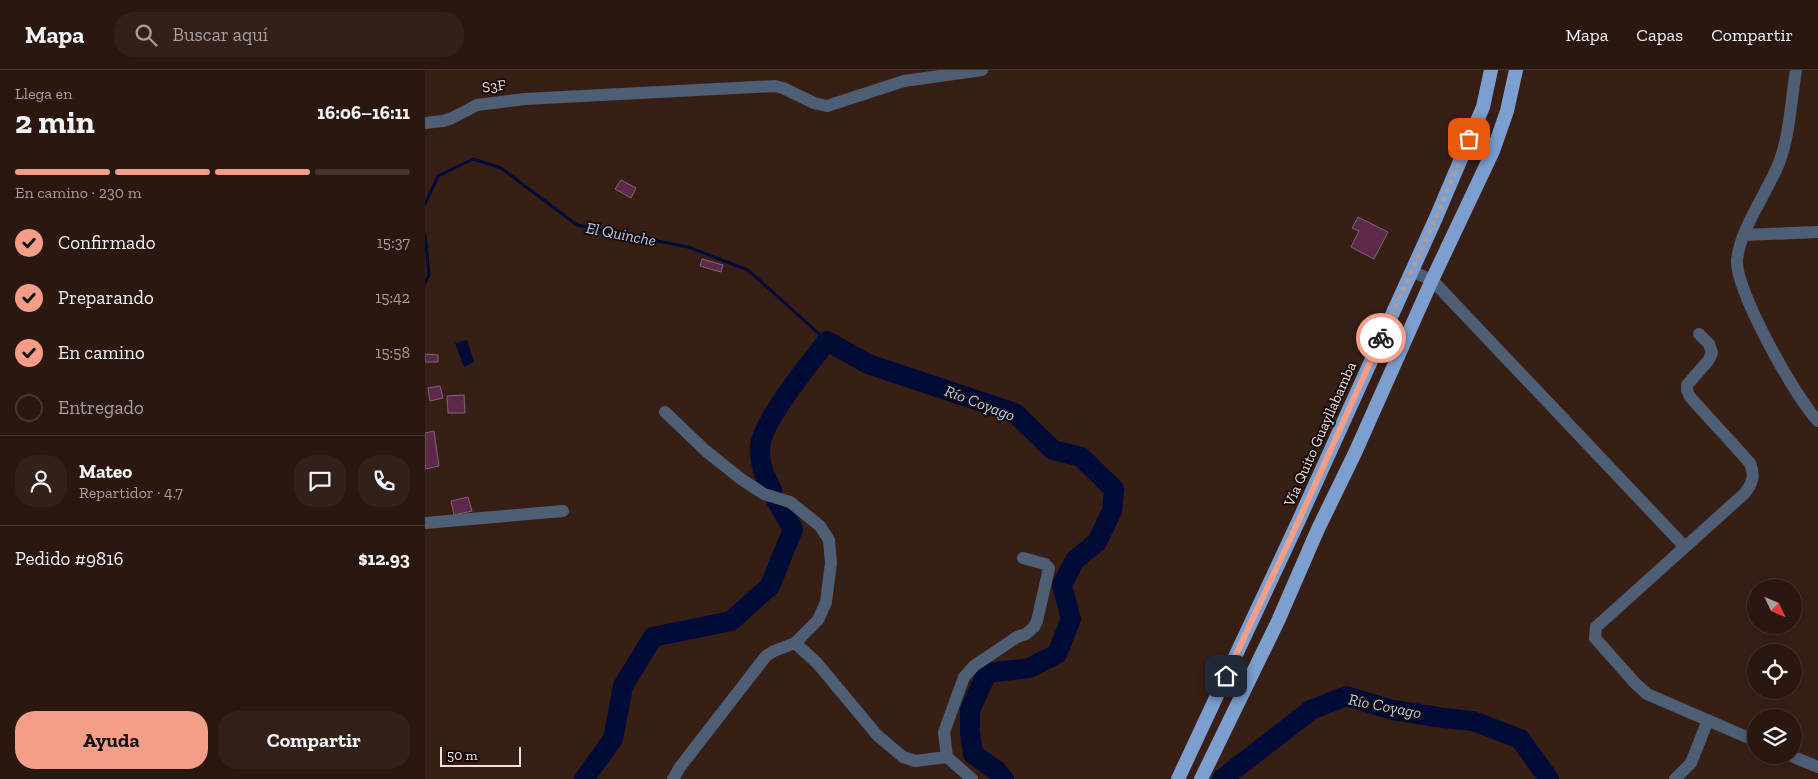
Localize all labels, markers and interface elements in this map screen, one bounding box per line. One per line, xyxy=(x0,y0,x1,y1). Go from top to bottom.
search box xyxy=(114,12,464,57)
text: Mapa xyxy=(25,20,84,49)
icon: search xyxy=(132,21,160,49)
text: Buscar aquí xyxy=(172,23,268,46)
text: Mapa xyxy=(1565,24,1608,46)
text: Capas xyxy=(1636,24,1683,46)
text: Compartir xyxy=(1711,24,1793,46)
street label: S3F xyxy=(481,76,507,96)
text: Llega en xyxy=(15,84,72,103)
text: 16:06–16:11 xyxy=(317,101,410,124)
text: 2 min xyxy=(15,103,95,141)
pin xyxy=(1448,118,1490,160)
icon: bag xyxy=(1455,125,1483,153)
text: En camino · 230 m xyxy=(15,183,141,202)
water label: El Quinche xyxy=(584,218,658,250)
icon: check xyxy=(15,229,43,257)
text: Confirmado xyxy=(58,231,155,254)
text: 15:37 xyxy=(377,233,410,252)
icon: check xyxy=(15,284,43,312)
text: Preparando xyxy=(58,286,154,309)
text: 15:42 xyxy=(375,288,410,307)
courier xyxy=(1356,313,1406,363)
icon: bike xyxy=(1367,324,1395,352)
icon: check xyxy=(15,339,43,367)
text: En camino xyxy=(58,341,145,364)
text: 15:58 xyxy=(375,343,410,362)
street label: Vía Quito Guayllabamba xyxy=(1280,359,1360,510)
water label: Río Coyago xyxy=(942,381,1018,425)
text: Entregado xyxy=(58,396,144,419)
button: person xyxy=(15,455,67,507)
button: chat xyxy=(294,455,346,507)
button: phone xyxy=(358,455,410,507)
text: Mateo xyxy=(79,460,132,483)
text: Repartidor · 4.7 xyxy=(79,483,183,502)
text: Pedido #9816 xyxy=(15,547,124,570)
text: $12.93 xyxy=(358,547,410,570)
north arrow xyxy=(1747,579,1803,634)
map controls xyxy=(1747,579,1802,764)
button: locate xyxy=(1747,644,1802,699)
pin xyxy=(1205,655,1247,697)
icon: home xyxy=(1212,662,1240,690)
water label: Río Coyago xyxy=(1347,690,1423,722)
button: layers xyxy=(1747,709,1802,764)
button: Ayuda xyxy=(15,711,208,769)
button: Compartir xyxy=(218,711,410,769)
scale bar xyxy=(440,744,521,767)
text: 50 m xyxy=(447,747,478,764)

